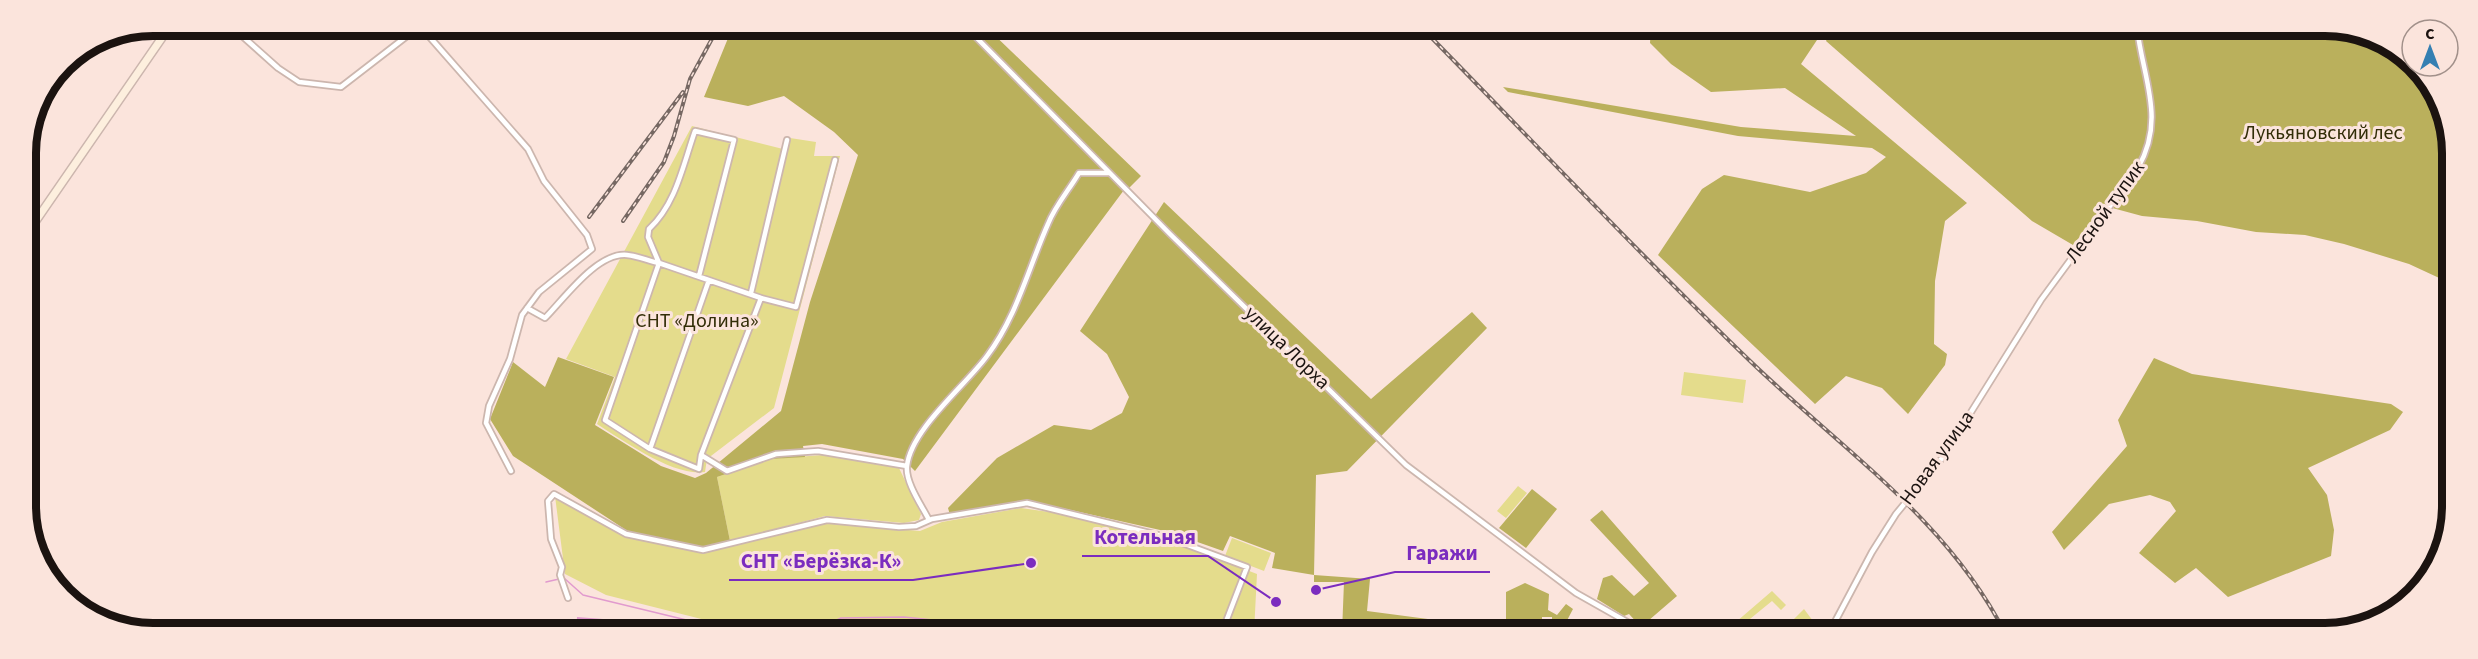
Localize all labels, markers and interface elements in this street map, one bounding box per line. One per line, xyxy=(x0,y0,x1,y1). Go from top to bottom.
north arrow xyxy=(2400,18,2460,78)
text: С xyxy=(2425,23,2435,45)
park label: Лукьяновский лес xyxy=(2243,119,2403,147)
street label: Лесной тупик xyxy=(2058,155,2152,269)
street label: улица Лорха xyxy=(1238,300,1336,396)
park label: СНТ «Долина» xyxy=(635,307,759,335)
street label: Новая улица xyxy=(1893,405,1981,511)
callout: Котельная xyxy=(1082,517,1208,556)
text: Котельная xyxy=(1094,522,1196,552)
callout: Гаражи xyxy=(1395,533,1490,572)
text: Гаражи xyxy=(1406,538,1478,568)
callout: СНТ «Берёзка-К» xyxy=(729,541,913,580)
text: СНТ «Берёзка-К» xyxy=(741,546,901,576)

